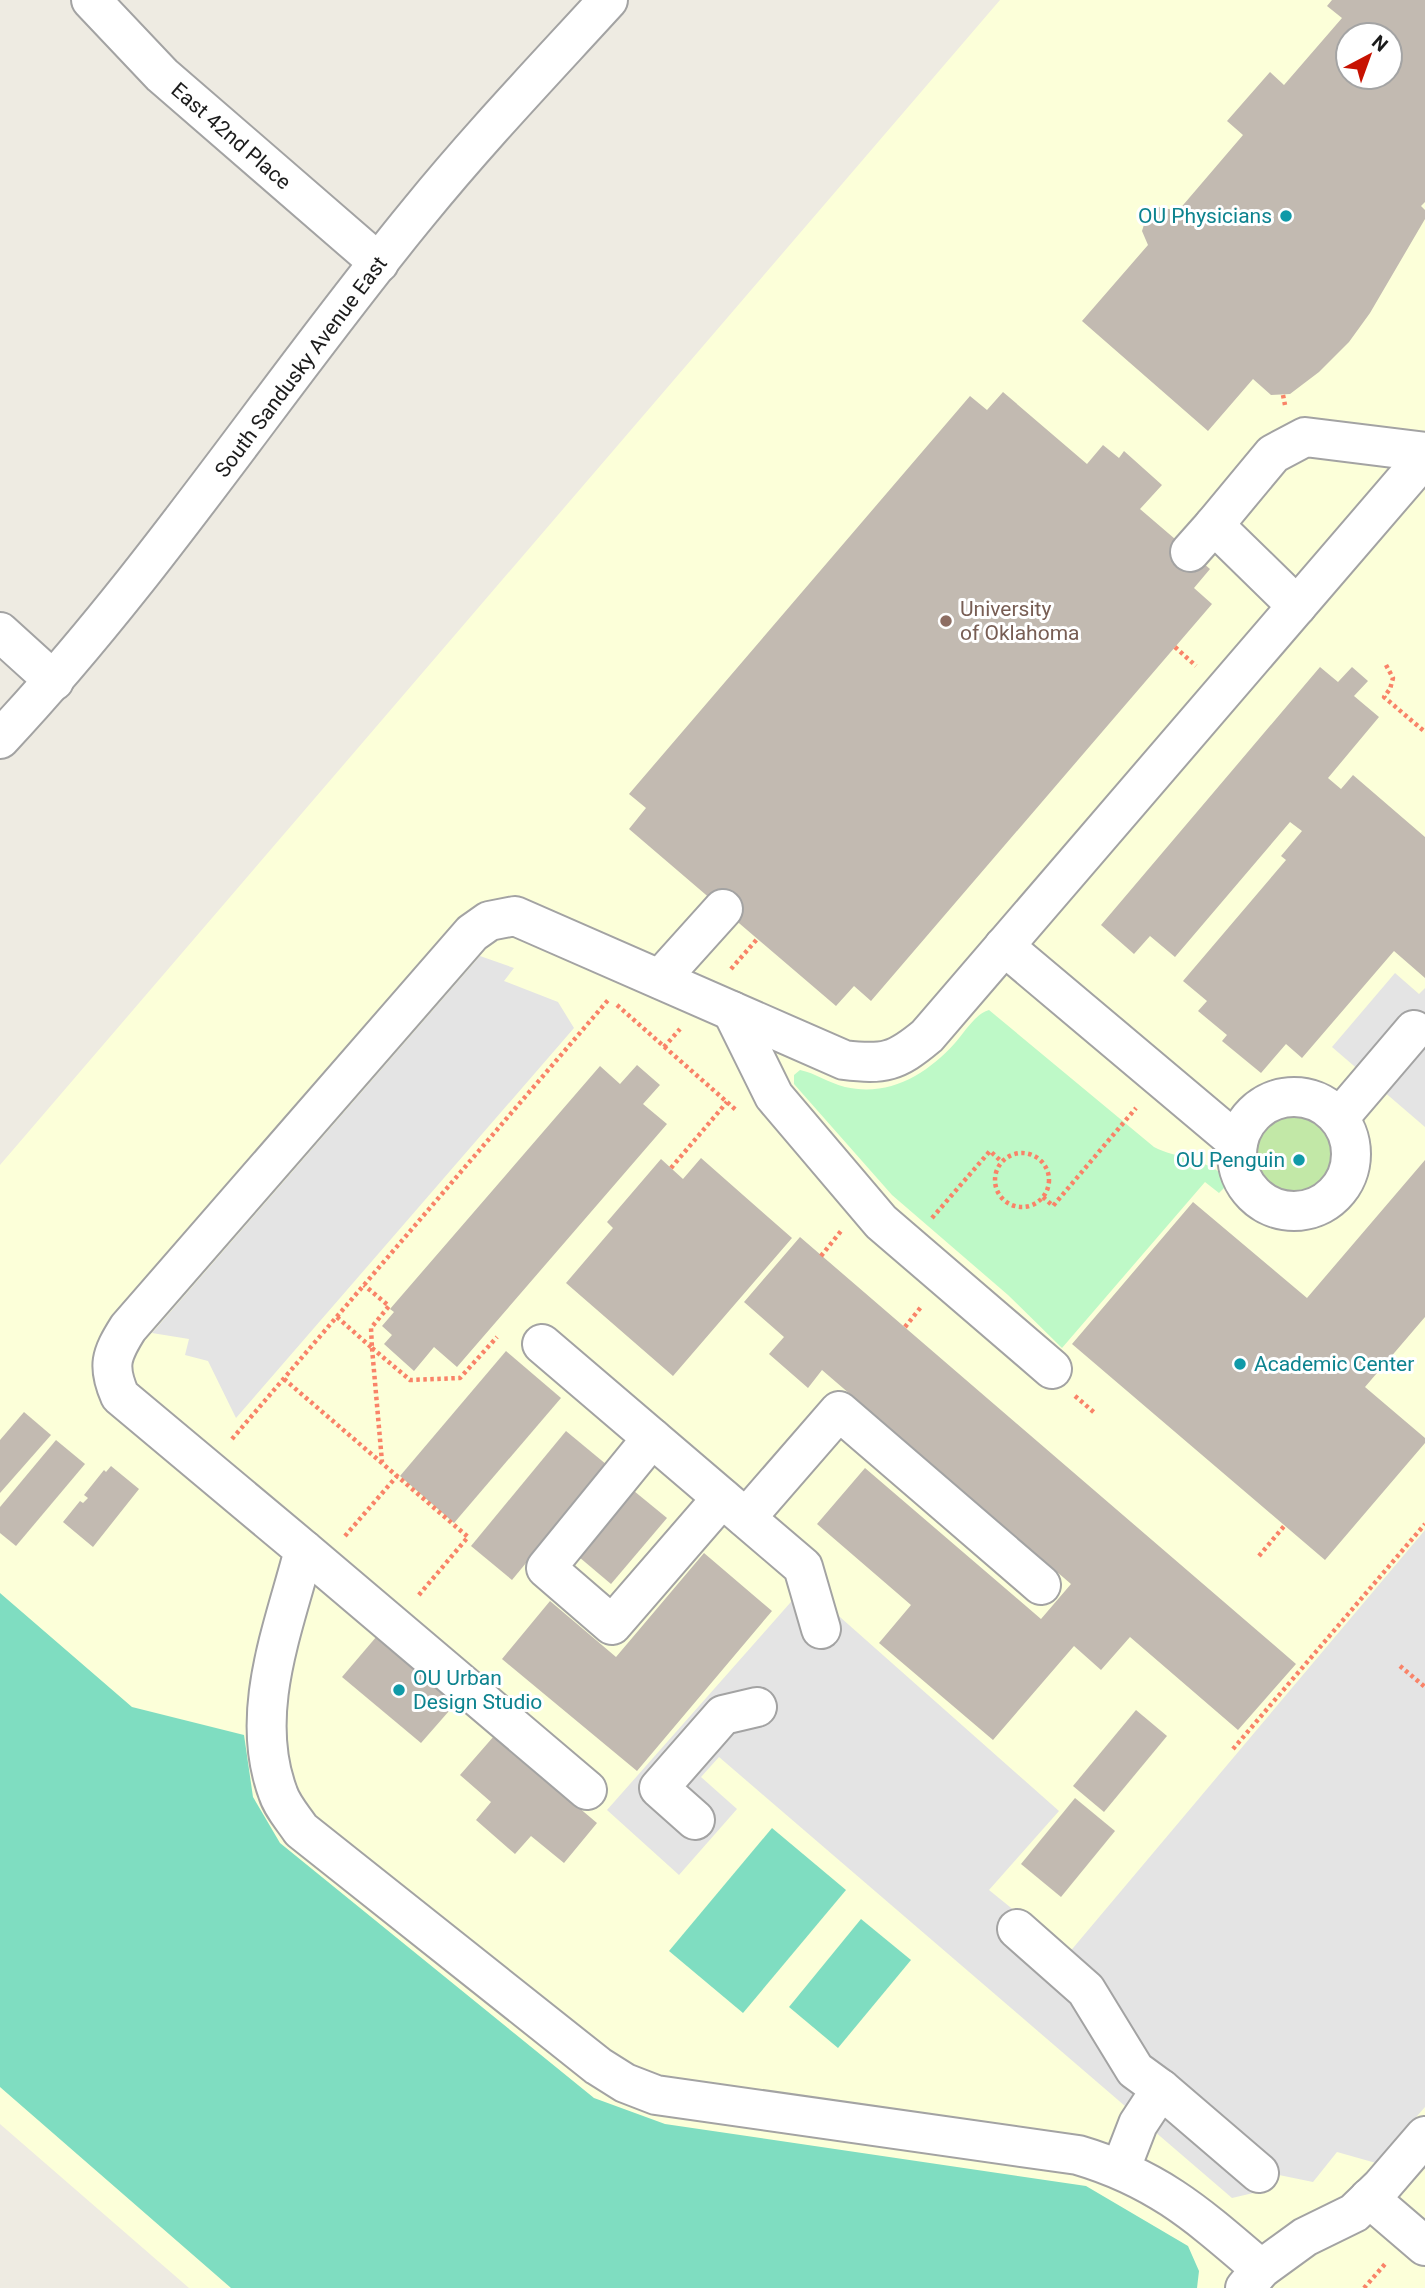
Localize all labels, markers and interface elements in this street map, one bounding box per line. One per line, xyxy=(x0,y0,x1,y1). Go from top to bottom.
north arrow xyxy=(1334,21,1404,91)
text: N xyxy=(1367,30,1392,57)
street label: East 42nd Place xyxy=(166,78,296,194)
place label: OU Physicians xyxy=(1138,204,1272,228)
marker: OU Physicians xyxy=(1278,208,1294,224)
street label: South Sandusky Avenue East xyxy=(210,252,392,482)
place label: University of Oklahoma xyxy=(960,597,1080,645)
marker: University of Oklahoma xyxy=(938,613,954,629)
place label: OU Penguin xyxy=(1176,1148,1285,1172)
marker: OU Penguin xyxy=(1291,1152,1307,1168)
place label: Academic Center xyxy=(1254,1352,1414,1376)
marker: Academic Center xyxy=(1232,1356,1248,1372)
place label: OU Urban Design Studio xyxy=(413,1666,542,1714)
marker: OU Urban Design Studio xyxy=(391,1682,407,1698)

